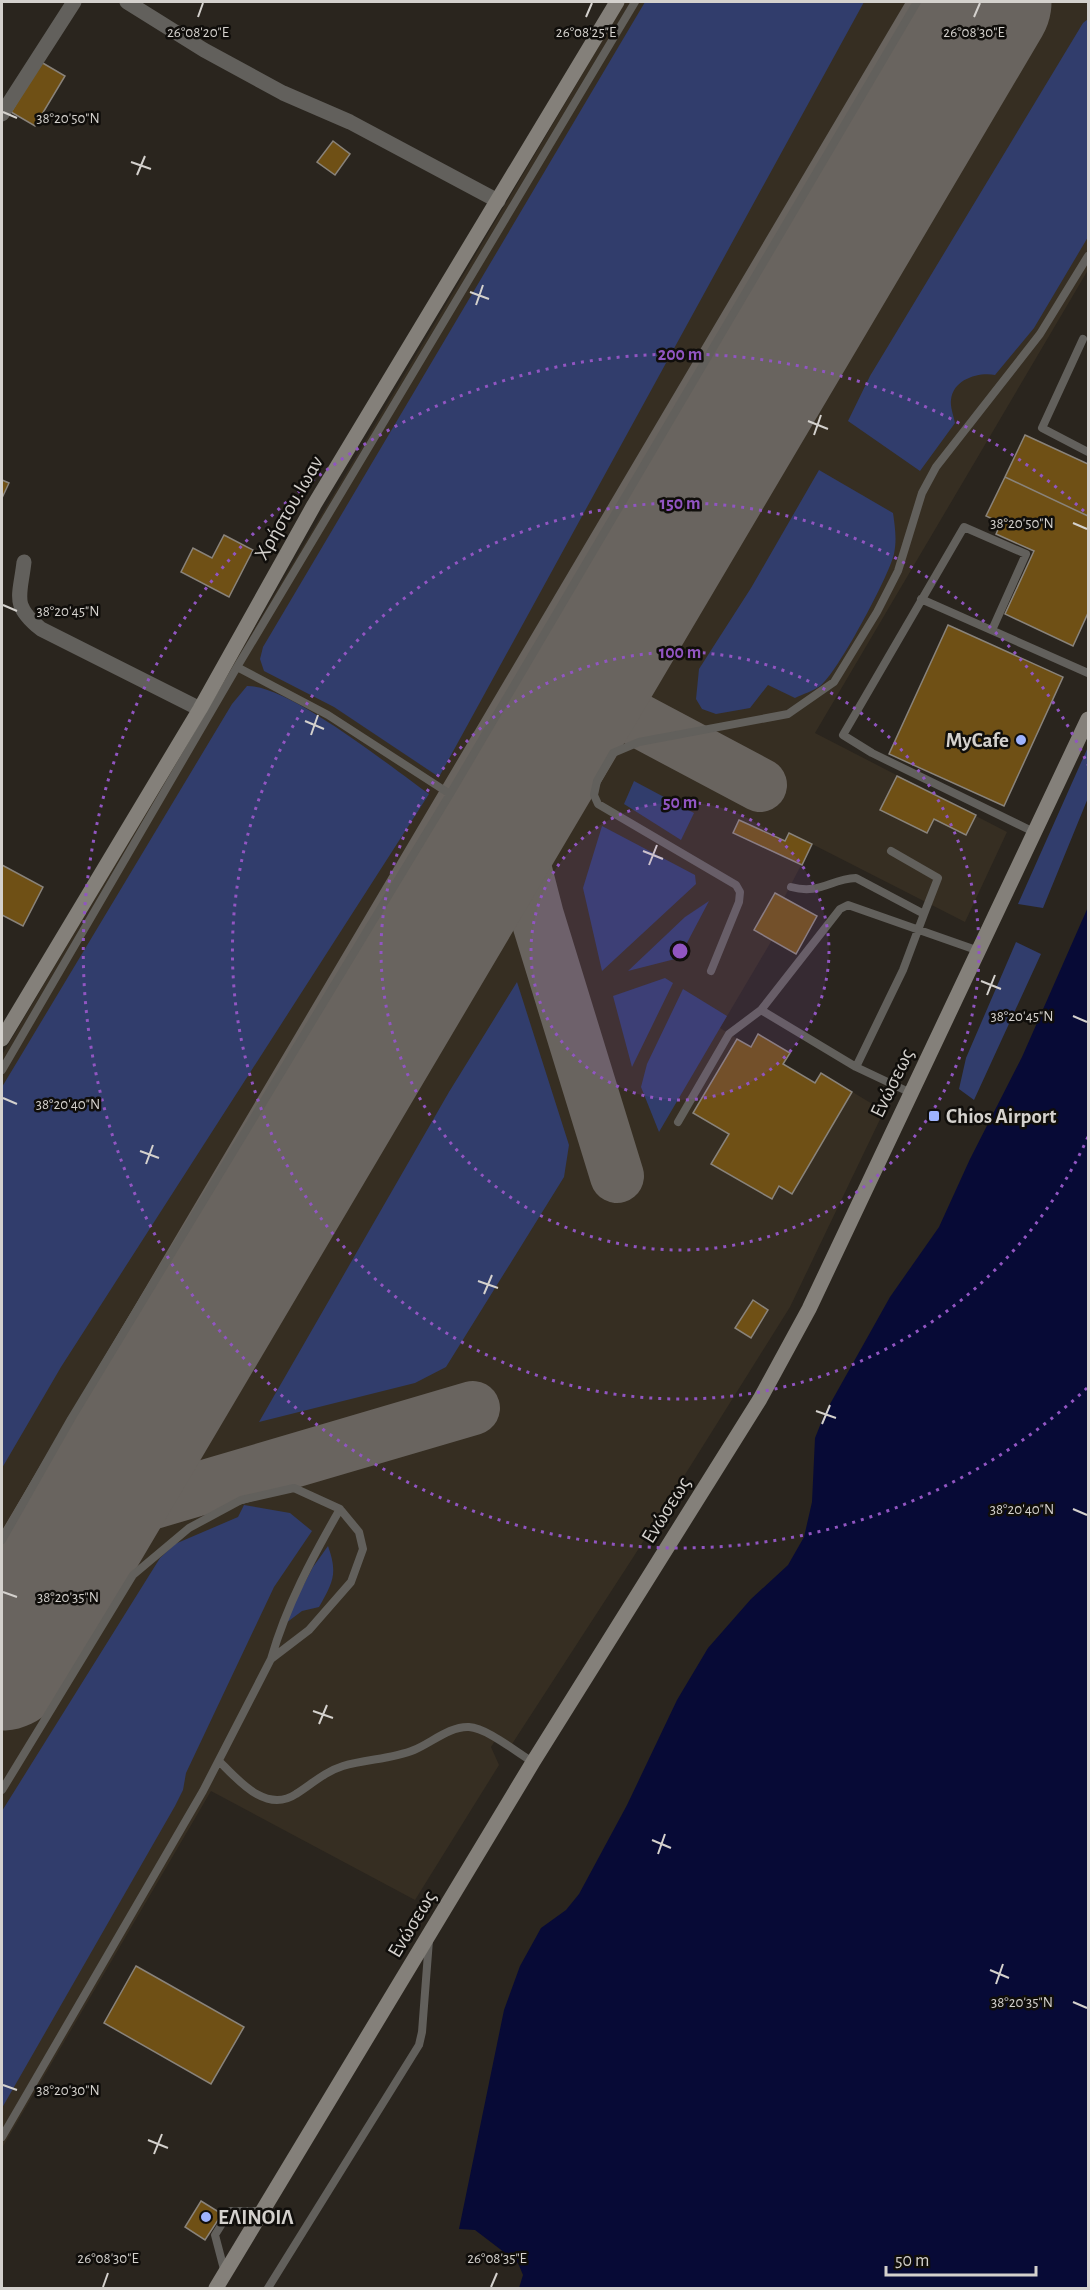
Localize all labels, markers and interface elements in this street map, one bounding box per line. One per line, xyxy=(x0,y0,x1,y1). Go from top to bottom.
text: 26°08'20"E xyxy=(167,25,229,40)
text: 26°08'25"E xyxy=(556,25,616,40)
text: 26°08'30"E xyxy=(943,25,1005,40)
text: 38°20'50"N xyxy=(36,111,100,126)
text: 200 m xyxy=(658,346,702,364)
street label: Χρήστου.Ιωαν xyxy=(251,452,327,564)
text: 150 m xyxy=(660,495,700,513)
text: 38°20'50"N xyxy=(990,516,1054,531)
text: 38°20'45"N xyxy=(37,604,99,619)
text: 100 m xyxy=(659,644,701,662)
place label: MyCafe xyxy=(946,730,1009,751)
marker: MyCafe xyxy=(1014,733,1028,747)
text: 50 m xyxy=(663,794,697,812)
centre of rings xyxy=(670,941,690,961)
text: 38°20'45"N xyxy=(991,1009,1053,1024)
street label: Ενώσεως xyxy=(866,1045,918,1121)
text: 38°20'40"N xyxy=(36,1097,100,1112)
place label: Chios Airport xyxy=(946,1106,1056,1127)
marker: Chios Airport xyxy=(927,1109,941,1123)
street label: Ενώσεως xyxy=(638,1473,694,1547)
text: 38°20'40"N xyxy=(990,1502,1054,1517)
text: 38°20'35"N xyxy=(37,1590,99,1605)
street label: Ενώσεως xyxy=(384,1887,440,1961)
text: 38°20'35"N xyxy=(991,1995,1053,2010)
text: 38°20'30"N xyxy=(36,2083,100,2098)
place label: ΕΛΙΝΟΙΛ xyxy=(218,2207,294,2228)
marker: ΕΛΙΝΟΙΛ xyxy=(199,2210,213,2224)
scale bar xyxy=(886,2239,1036,2277)
text: 26°08'30"E xyxy=(77,2251,139,2266)
text: 26°08'35"E xyxy=(467,2251,527,2266)
text: 50 m xyxy=(895,2252,929,2270)

